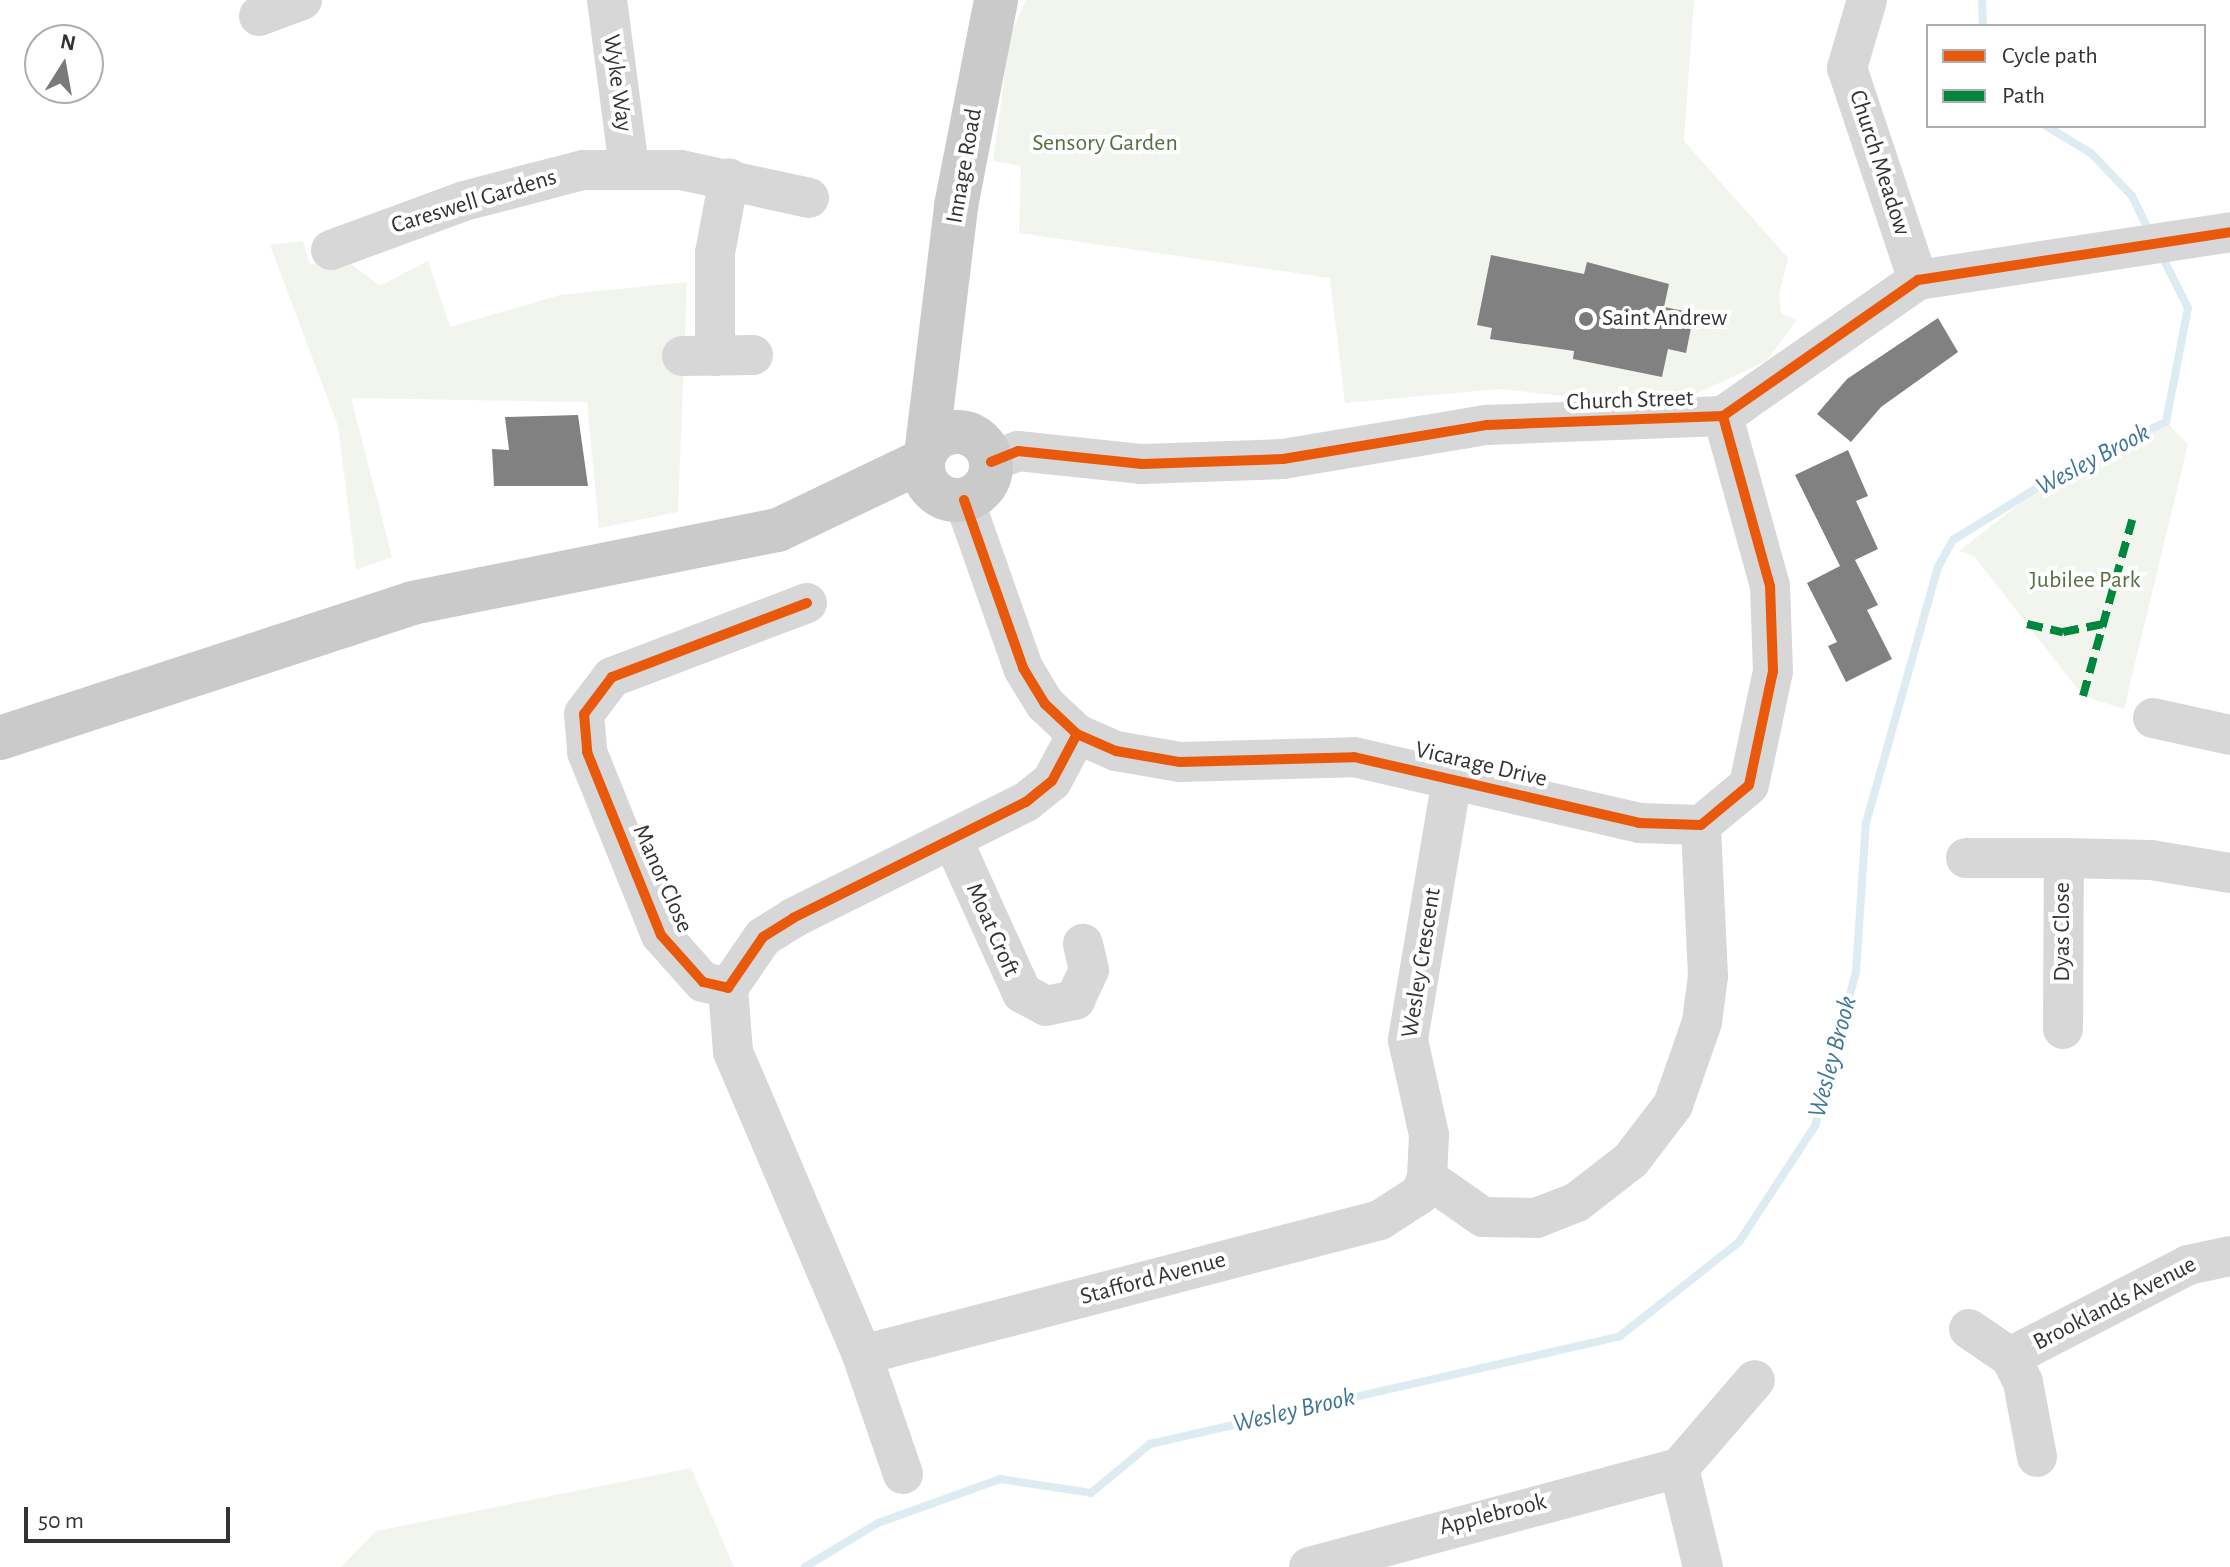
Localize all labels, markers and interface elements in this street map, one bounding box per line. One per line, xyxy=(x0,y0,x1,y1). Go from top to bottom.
north arrow xyxy=(24,24,104,104)
legend xyxy=(1926,24,2206,128)
text: N xyxy=(59,30,78,55)
street label: Wyke Way xyxy=(596,33,638,133)
text: Cycle path xyxy=(2002,44,2098,68)
text: Path xyxy=(2002,84,2045,108)
street label: Church Meadow xyxy=(1842,87,1916,239)
street label: Innage Road xyxy=(941,106,989,226)
park label: Sensory Garden xyxy=(1032,130,1178,158)
street label: Careswell Gardens xyxy=(388,163,560,241)
place label: Saint Andrew xyxy=(1602,305,1727,333)
marker: Saint Andrew xyxy=(1577,310,1595,328)
street label: Church Street xyxy=(1566,384,1694,418)
water label: Wesley Brook xyxy=(2031,417,2155,503)
park label: Jubilee Park xyxy=(2029,567,2141,595)
street label: Vicarage Drive xyxy=(1412,736,1550,794)
street label: Manor Close xyxy=(625,820,699,938)
street label: Moat Croft xyxy=(959,879,1025,981)
street label: Dyas Close xyxy=(2049,882,2077,982)
street label: Wesley Crescent xyxy=(1396,886,1448,1040)
water label: Wesley Brook xyxy=(1802,993,1864,1121)
street label: Stafford Avenue xyxy=(1077,1246,1229,1312)
street label: Brooklands Avenue xyxy=(2029,1250,2201,1358)
water label: Wesley Brook xyxy=(1230,1382,1358,1440)
street label: Applebrook xyxy=(1437,1488,1549,1542)
scale bar xyxy=(28,1491,234,1541)
text: 50 m xyxy=(38,1509,84,1533)

